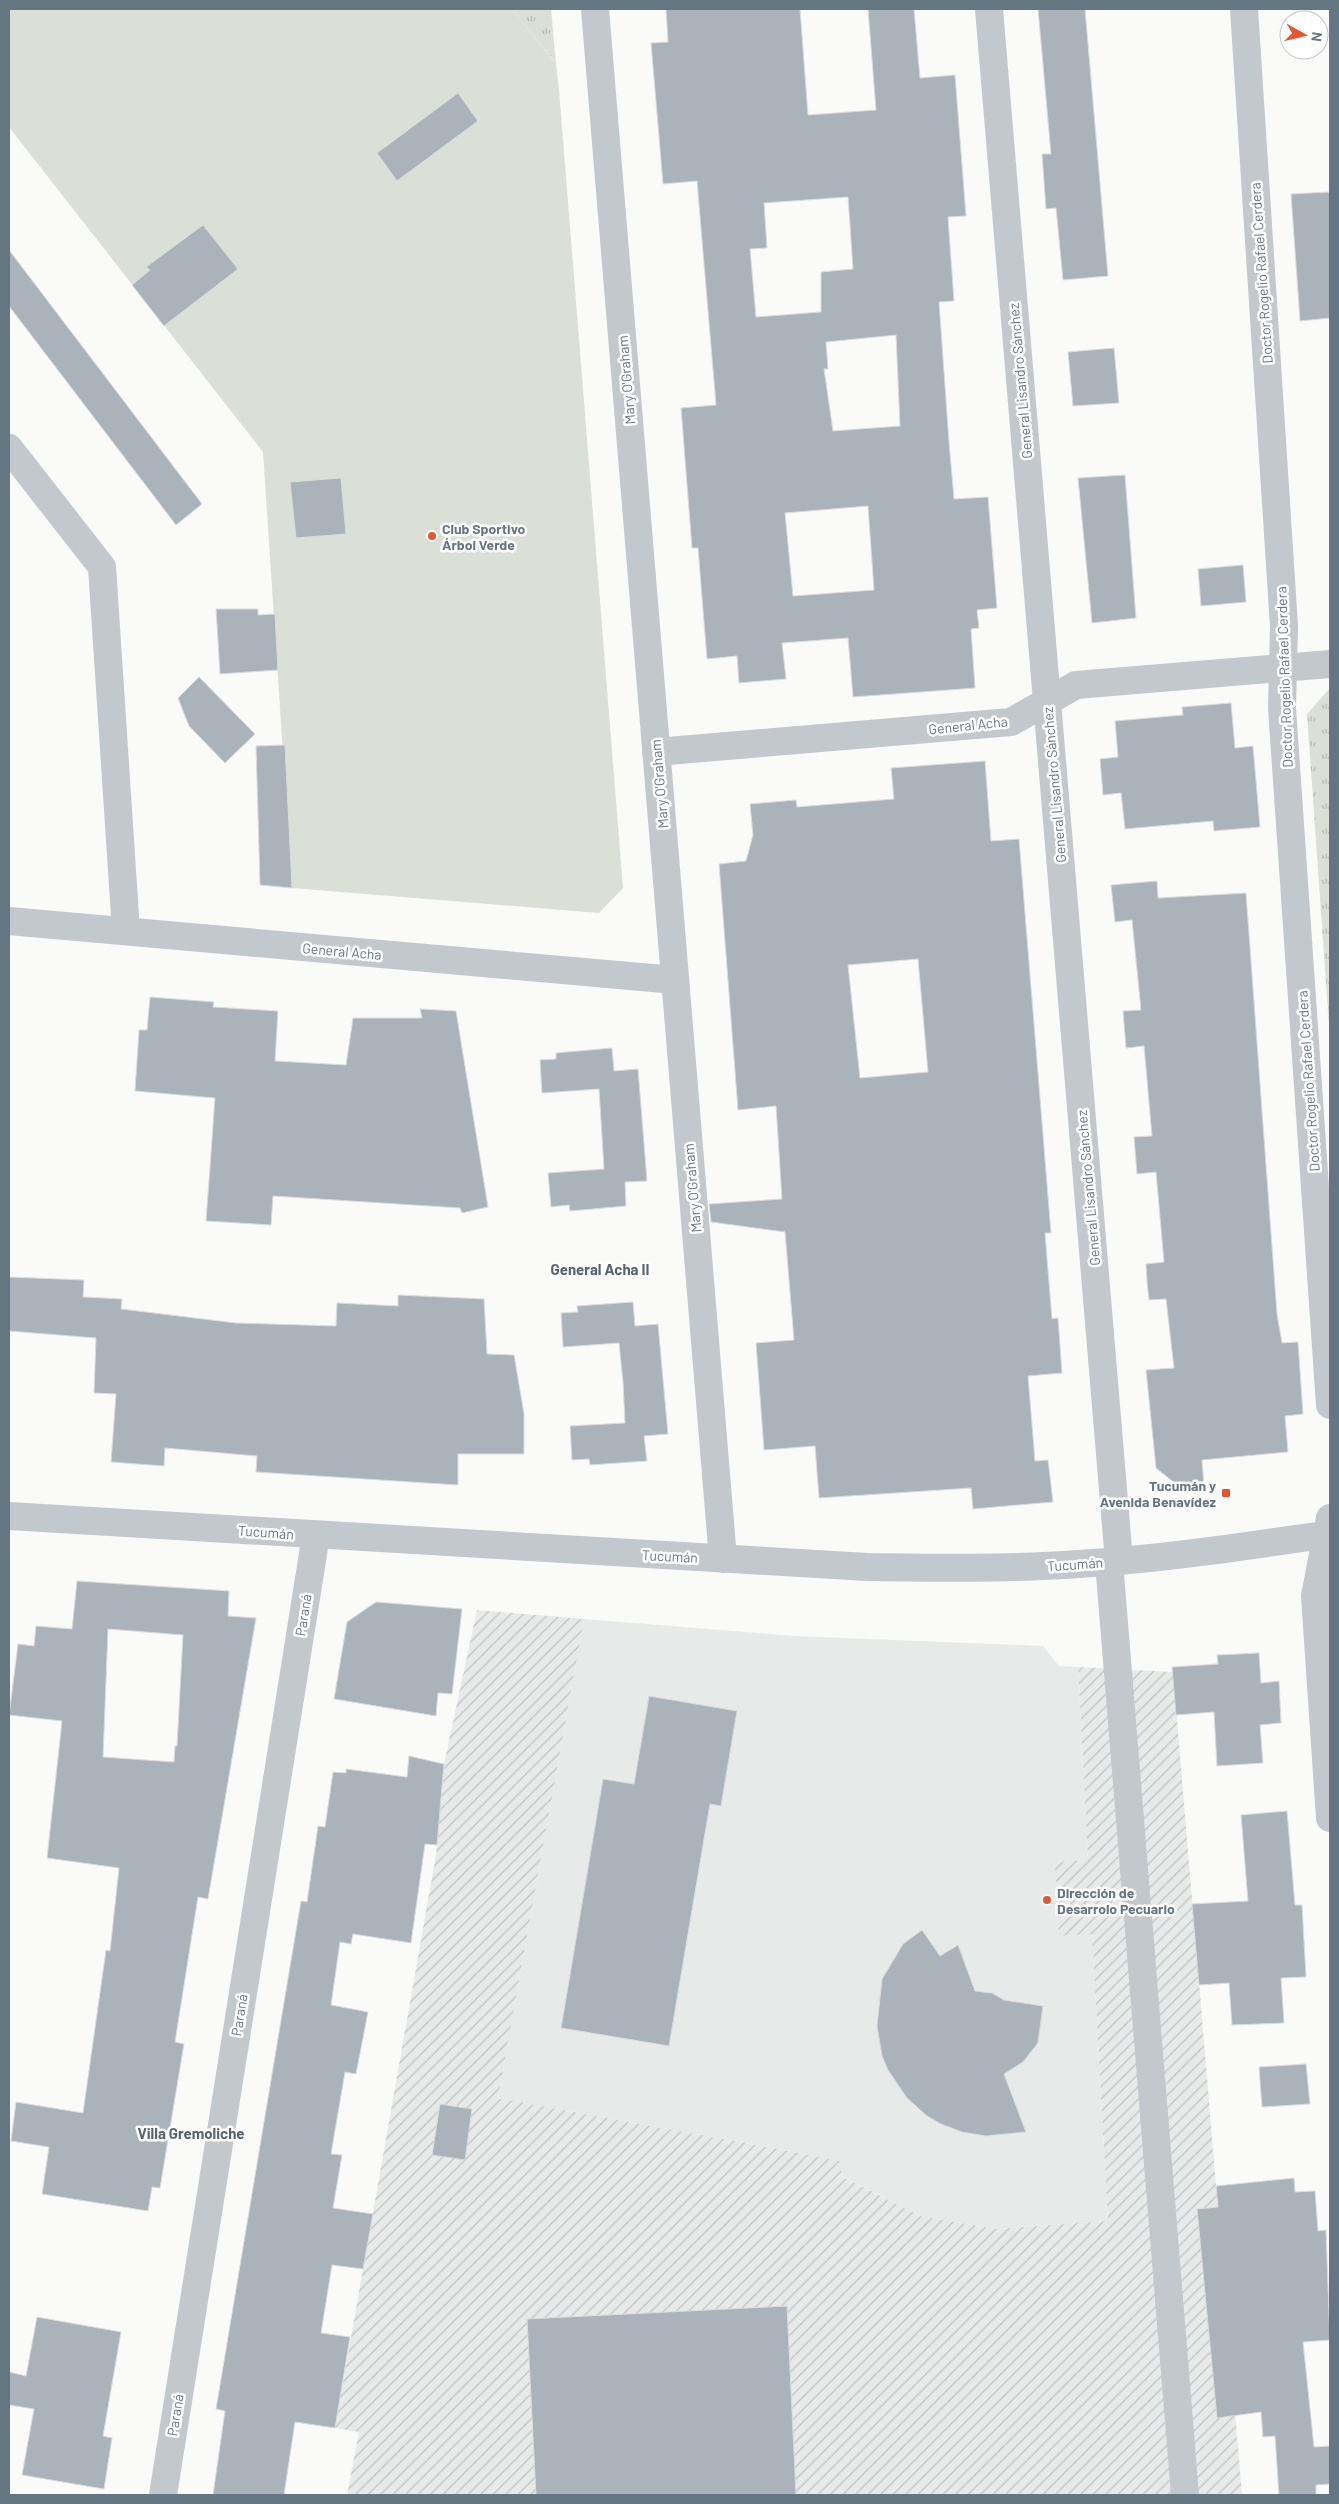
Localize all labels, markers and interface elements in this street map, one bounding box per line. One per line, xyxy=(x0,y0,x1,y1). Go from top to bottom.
north arrow xyxy=(1279,10,1329,60)
text: N xyxy=(1308,31,1326,43)
street label: Doctor Rogelio Rafael Cerdera xyxy=(1246,182,1276,364)
street label: General Lisandro Sánchez xyxy=(1005,302,1035,460)
street label: Mary O'Graham xyxy=(614,335,638,425)
place label: Club Sportivo Árbol Verde xyxy=(442,520,525,553)
marker: Club Sportivo Árbol Verde xyxy=(426,530,438,542)
street label: Doctor Rogelio Rafael Cerdera xyxy=(1272,586,1296,768)
street label: General Lisandro Sánchez xyxy=(1039,706,1069,864)
street label: General Acha xyxy=(928,712,1008,738)
street label: Mary O'Graham xyxy=(647,739,671,829)
street label: General Acha xyxy=(302,939,382,963)
street label: Doctor Rogelio Rafael Cerdera xyxy=(1293,990,1323,1172)
street label: General Lisandro Sánchez xyxy=(1073,1109,1103,1267)
street label: Mary O'Graham xyxy=(680,1143,704,1233)
district label: General Acha II xyxy=(551,1260,649,1278)
place label: Tucumán y Avenida Benavídez xyxy=(1100,1477,1217,1510)
marker: Tucumán y Avenida Benavídez xyxy=(1220,1487,1232,1499)
street label: Tucumán xyxy=(238,1522,294,1542)
street label: Tucumán xyxy=(642,1546,698,1566)
street label: Tucumán xyxy=(1047,1554,1103,1574)
street label: Paraná xyxy=(291,1593,315,1637)
place label: Dirección de Desarrolo Pecuario xyxy=(1057,1884,1175,1917)
marker: Dirección de Desarrolo Pecuario xyxy=(1041,1894,1053,1906)
street label: Paraná xyxy=(227,1993,251,2037)
district label: Villa Gremoliche xyxy=(137,2124,245,2142)
street label: Paraná xyxy=(163,2393,187,2437)

